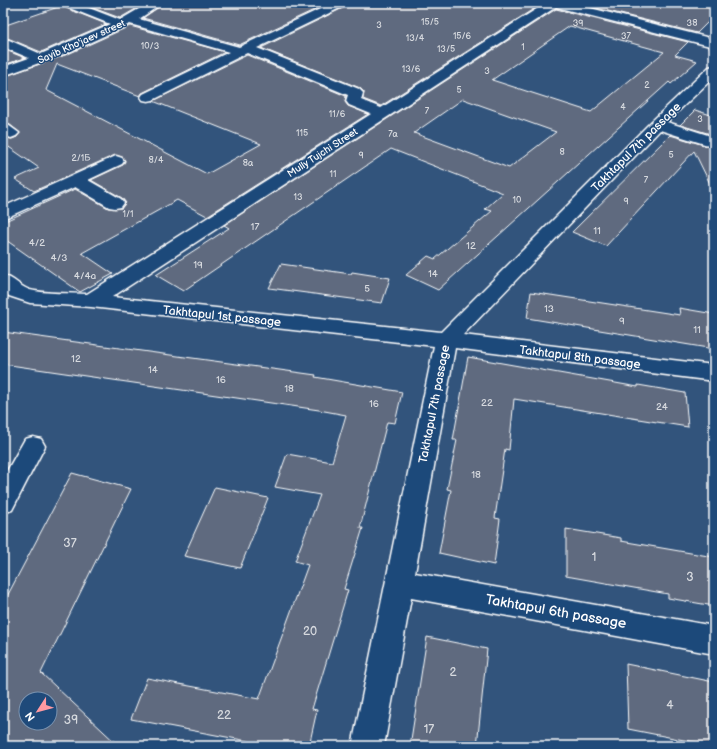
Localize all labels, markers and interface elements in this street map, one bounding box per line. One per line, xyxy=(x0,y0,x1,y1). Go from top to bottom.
street label: Sayib Kho'jaev street xyxy=(36,17,127,67)
house number: 15/5 xyxy=(421,17,439,28)
house number: 39 xyxy=(573,18,583,29)
house number: 38 xyxy=(687,18,697,29)
house number: 3 xyxy=(376,20,382,31)
house number: 15/6 xyxy=(453,31,472,42)
house number: 37 xyxy=(621,31,632,42)
house number: 13/4 xyxy=(406,33,425,44)
house number: 10/3 xyxy=(141,41,160,52)
house number: 1 xyxy=(521,42,525,53)
house number: 13/5 xyxy=(437,44,455,55)
house number: 13/6 xyxy=(402,64,421,75)
house number: 3 xyxy=(484,66,490,77)
house number: 2 xyxy=(644,80,650,91)
house number: 5 xyxy=(456,85,462,96)
street label: Takhtapul 7th passage xyxy=(588,99,684,195)
house number: 4 xyxy=(620,102,626,113)
house number: 7 xyxy=(425,106,430,117)
house number: 11/6 xyxy=(329,109,346,120)
house number: 3 xyxy=(697,114,703,125)
street label: Mully Tujchi Street xyxy=(285,126,360,180)
house number: 115 xyxy=(296,128,308,139)
house number: 7а xyxy=(388,129,399,140)
house number: 8 xyxy=(559,147,565,158)
house number: 9 xyxy=(358,150,364,161)
house number: 5 xyxy=(668,150,674,161)
house number: 2/1Б xyxy=(71,153,91,164)
house number: 8/4 xyxy=(149,155,164,166)
house number: 8а xyxy=(243,158,254,169)
house number: 11 xyxy=(330,169,336,180)
house number: 7 xyxy=(644,175,648,185)
house number: 13 xyxy=(293,192,303,203)
house number: 10 xyxy=(513,195,521,206)
house number: 9 xyxy=(623,196,629,207)
house number: 1/1 xyxy=(122,209,134,220)
house number: 17 xyxy=(251,221,259,233)
house number: 11 xyxy=(593,225,601,237)
house number: 4/2 xyxy=(29,237,45,249)
house number: 12 xyxy=(466,240,476,252)
house number: 4/3 xyxy=(51,252,67,264)
house number: 19 xyxy=(193,259,203,271)
house number: 14 xyxy=(428,268,438,280)
house number: 4/4a xyxy=(74,270,97,282)
house number: 5 xyxy=(364,283,370,295)
street label: Takhtapul 1st passage xyxy=(162,303,282,330)
house number: 13 xyxy=(544,303,554,315)
house number: 9 xyxy=(619,315,625,327)
house number: 11 xyxy=(693,324,701,336)
street label: Takhtapul 8th passage xyxy=(519,343,641,372)
street label: Takhtapul 7th passage xyxy=(416,344,453,465)
house number: 12 xyxy=(71,353,81,365)
house number: 14 xyxy=(148,364,158,376)
house number: 16 xyxy=(216,374,226,386)
house number: 18 xyxy=(284,383,294,395)
house number: 22 xyxy=(481,397,493,409)
house number: 16 xyxy=(369,398,379,410)
house number: 24 xyxy=(656,401,668,413)
house number: 18 xyxy=(471,469,481,481)
house number: 37 xyxy=(63,536,77,551)
house number: 1 xyxy=(592,550,596,565)
house number: 3 xyxy=(686,570,694,585)
street label: Takhtapul 6th passage xyxy=(484,591,628,632)
house number: 20 xyxy=(303,624,317,639)
house number: 2 xyxy=(449,665,457,680)
north arrow xyxy=(18,691,58,731)
house number: 4 xyxy=(666,698,674,713)
house number: 22 xyxy=(217,708,231,723)
text: N xyxy=(23,709,38,724)
house number: 39 xyxy=(64,713,78,728)
house number: 17 xyxy=(424,722,434,737)

